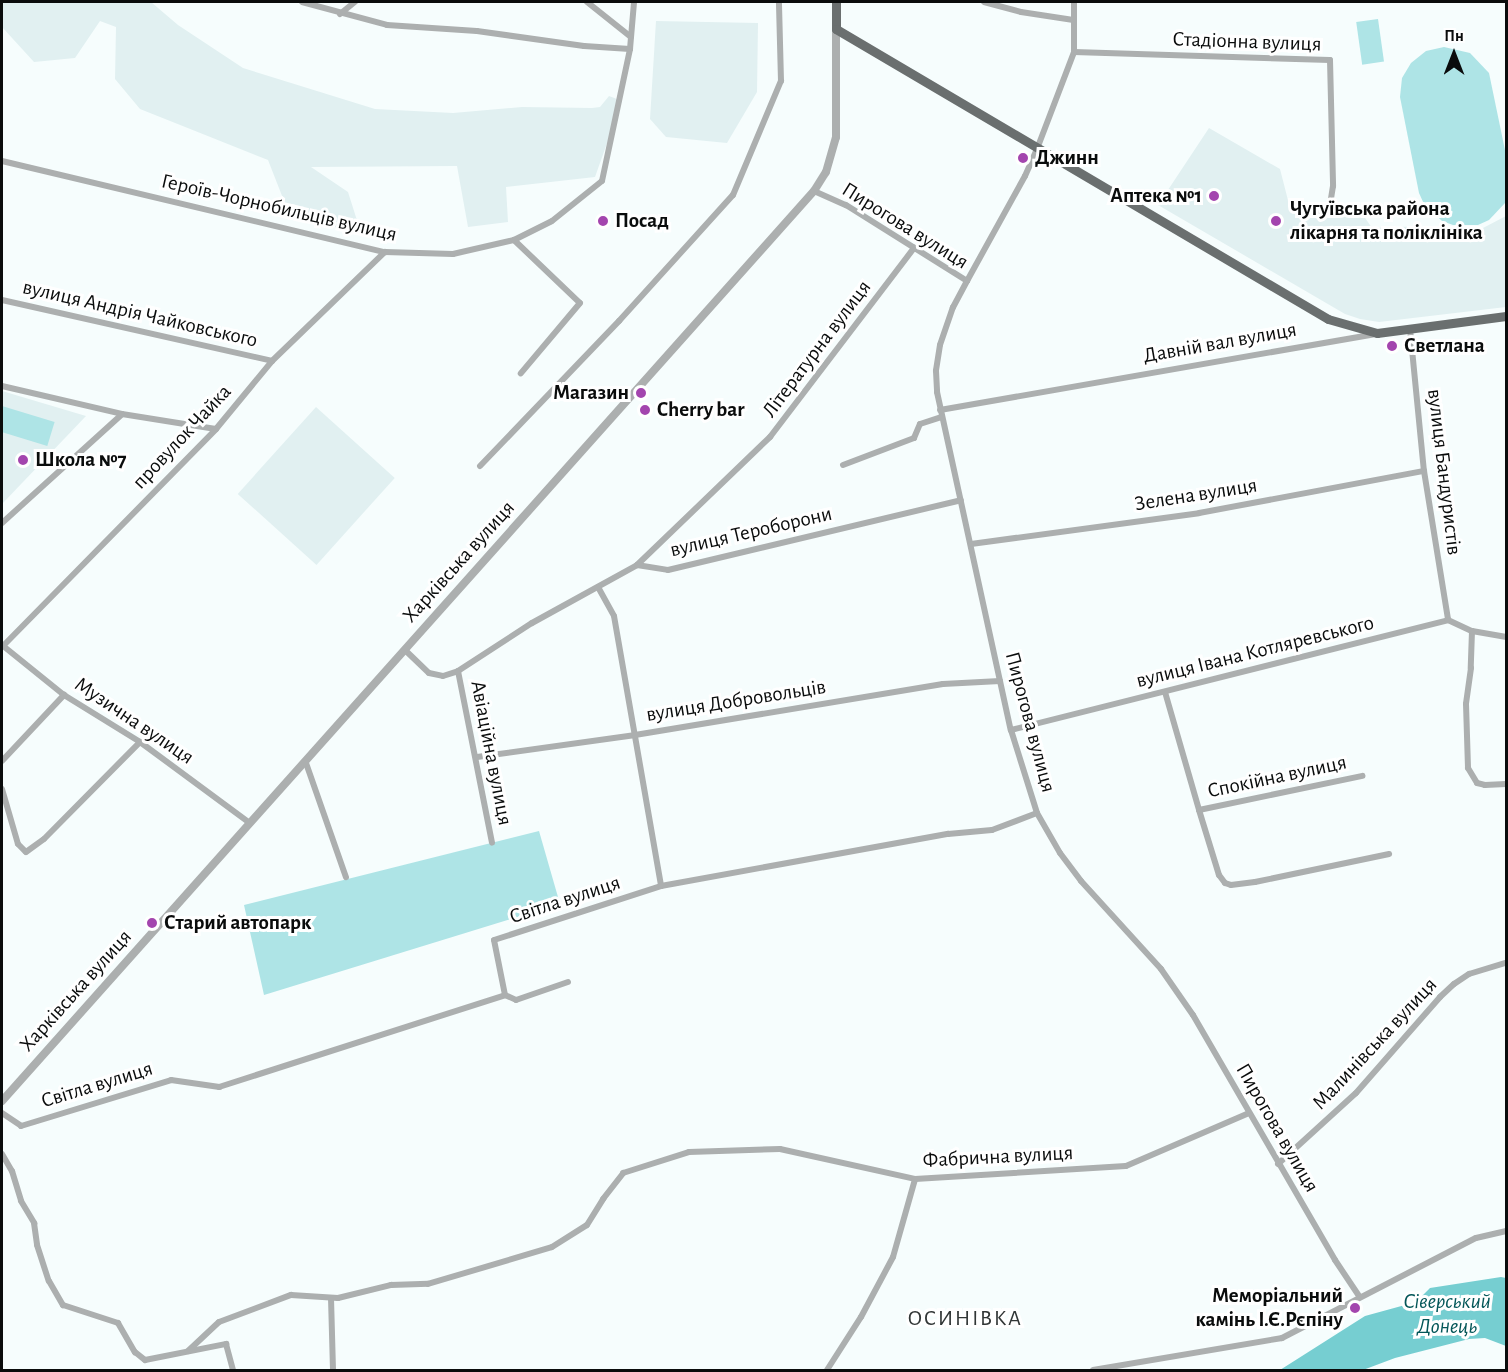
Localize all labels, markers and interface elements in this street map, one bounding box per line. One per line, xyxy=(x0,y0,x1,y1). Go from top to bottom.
north arrow xyxy=(1424,24,1484,84)
street label: Стадіонна вулиця xyxy=(1172,27,1322,57)
text: Пн xyxy=(1444,28,1464,44)
place label: Джинн xyxy=(1035,145,1099,171)
marker: Джинн xyxy=(1016,151,1030,165)
street label: Героїв-Чорнобильців вулиця xyxy=(159,169,399,247)
street label: Пирогова вулиця xyxy=(837,177,973,275)
place label: Аптека №1 xyxy=(1110,183,1202,209)
marker: Аптека №1 xyxy=(1207,189,1221,203)
place label: Чугуївська района лікарня та поліклініка xyxy=(1290,196,1483,246)
place label: Посад xyxy=(615,208,669,234)
marker: Чугуївська района лікарня та поліклініка xyxy=(1267,212,1285,230)
marker: Посад xyxy=(596,214,610,228)
street label: вулиця Андрія Чайковського xyxy=(20,275,260,353)
street label: Літературна вулиця xyxy=(757,276,877,422)
street label: Давній вал вулиця xyxy=(1141,317,1299,369)
place label: Светлана xyxy=(1404,333,1485,359)
marker: Светлана xyxy=(1385,339,1399,353)
street label: провулок Чайка xyxy=(127,379,237,495)
place label: Магазин xyxy=(553,380,629,406)
marker: Магазин xyxy=(634,386,648,400)
street label: вулиця Бандуристів xyxy=(1421,387,1467,557)
place label: Cherry bar xyxy=(657,397,745,423)
marker: Cherry bar xyxy=(638,403,652,417)
place label: Школа №7 xyxy=(35,447,127,473)
marker: Школа №7 xyxy=(16,453,30,467)
street label: Зелена вулиця xyxy=(1133,473,1259,517)
street label: Харківська вулиця xyxy=(398,496,520,628)
street label: вулиця Тероборони xyxy=(667,501,835,563)
street label: вулиця Івана Котляревського xyxy=(1134,610,1376,694)
street label: Пирогова вулиця xyxy=(999,649,1061,795)
street label: Музична вулиця xyxy=(70,672,198,770)
street label: вулиця Добровольців xyxy=(644,674,828,728)
street label: Авіаційна вулиця xyxy=(465,678,517,828)
street label: Спокійна вулиця xyxy=(1205,750,1349,804)
street label: Світла вулиця xyxy=(506,870,624,930)
place label: Старий автопарк xyxy=(164,910,311,936)
marker: Старий автопарк xyxy=(145,916,159,930)
street label: Харківська вулиця xyxy=(15,925,137,1057)
street label: Малинівська вулиця xyxy=(1307,973,1443,1115)
street label: Світла вулиця xyxy=(38,1056,156,1114)
street label: Пирогова вулиця xyxy=(1230,1059,1324,1197)
street label: Фабрична вулиця xyxy=(922,1140,1074,1174)
place label: Меморіальний камінь І.Є.Рєпіну xyxy=(1195,1283,1343,1333)
water label: Сіверський Донець xyxy=(1403,1288,1491,1340)
marker: Меморіальний камінь І.Є.Рєпіну xyxy=(1348,1301,1362,1315)
district label: ОСИНІВКА xyxy=(907,1306,1023,1332)

